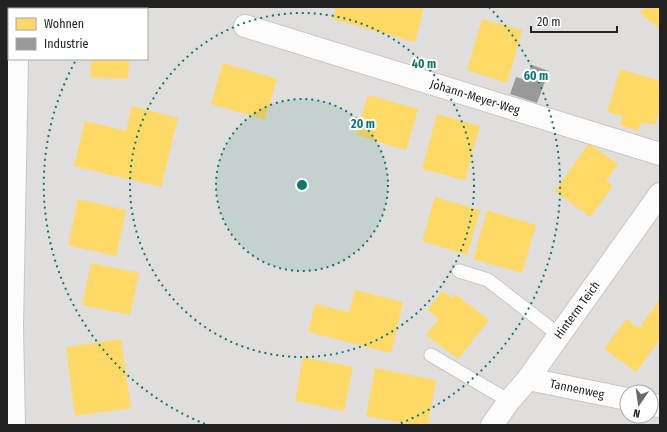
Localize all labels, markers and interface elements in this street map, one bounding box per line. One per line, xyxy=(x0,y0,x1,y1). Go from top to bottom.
legend xyxy=(8,8,148,60)
scale bar xyxy=(531,8,617,34)
text: 20 m xyxy=(537,15,561,29)
text: Wohnen xyxy=(44,17,84,31)
text: Industrie xyxy=(44,37,88,51)
text: 40 m xyxy=(412,57,436,71)
text: 60 m xyxy=(524,69,548,83)
street label: Johann-Meyer-Weg xyxy=(428,77,522,117)
text: 20 m xyxy=(350,117,375,131)
centre of rings xyxy=(295,178,309,192)
street label: Hinterm Teich xyxy=(551,278,603,342)
street label: Tannenweg xyxy=(549,376,606,402)
north arrow xyxy=(619,384,659,424)
text: N xyxy=(632,406,642,420)

